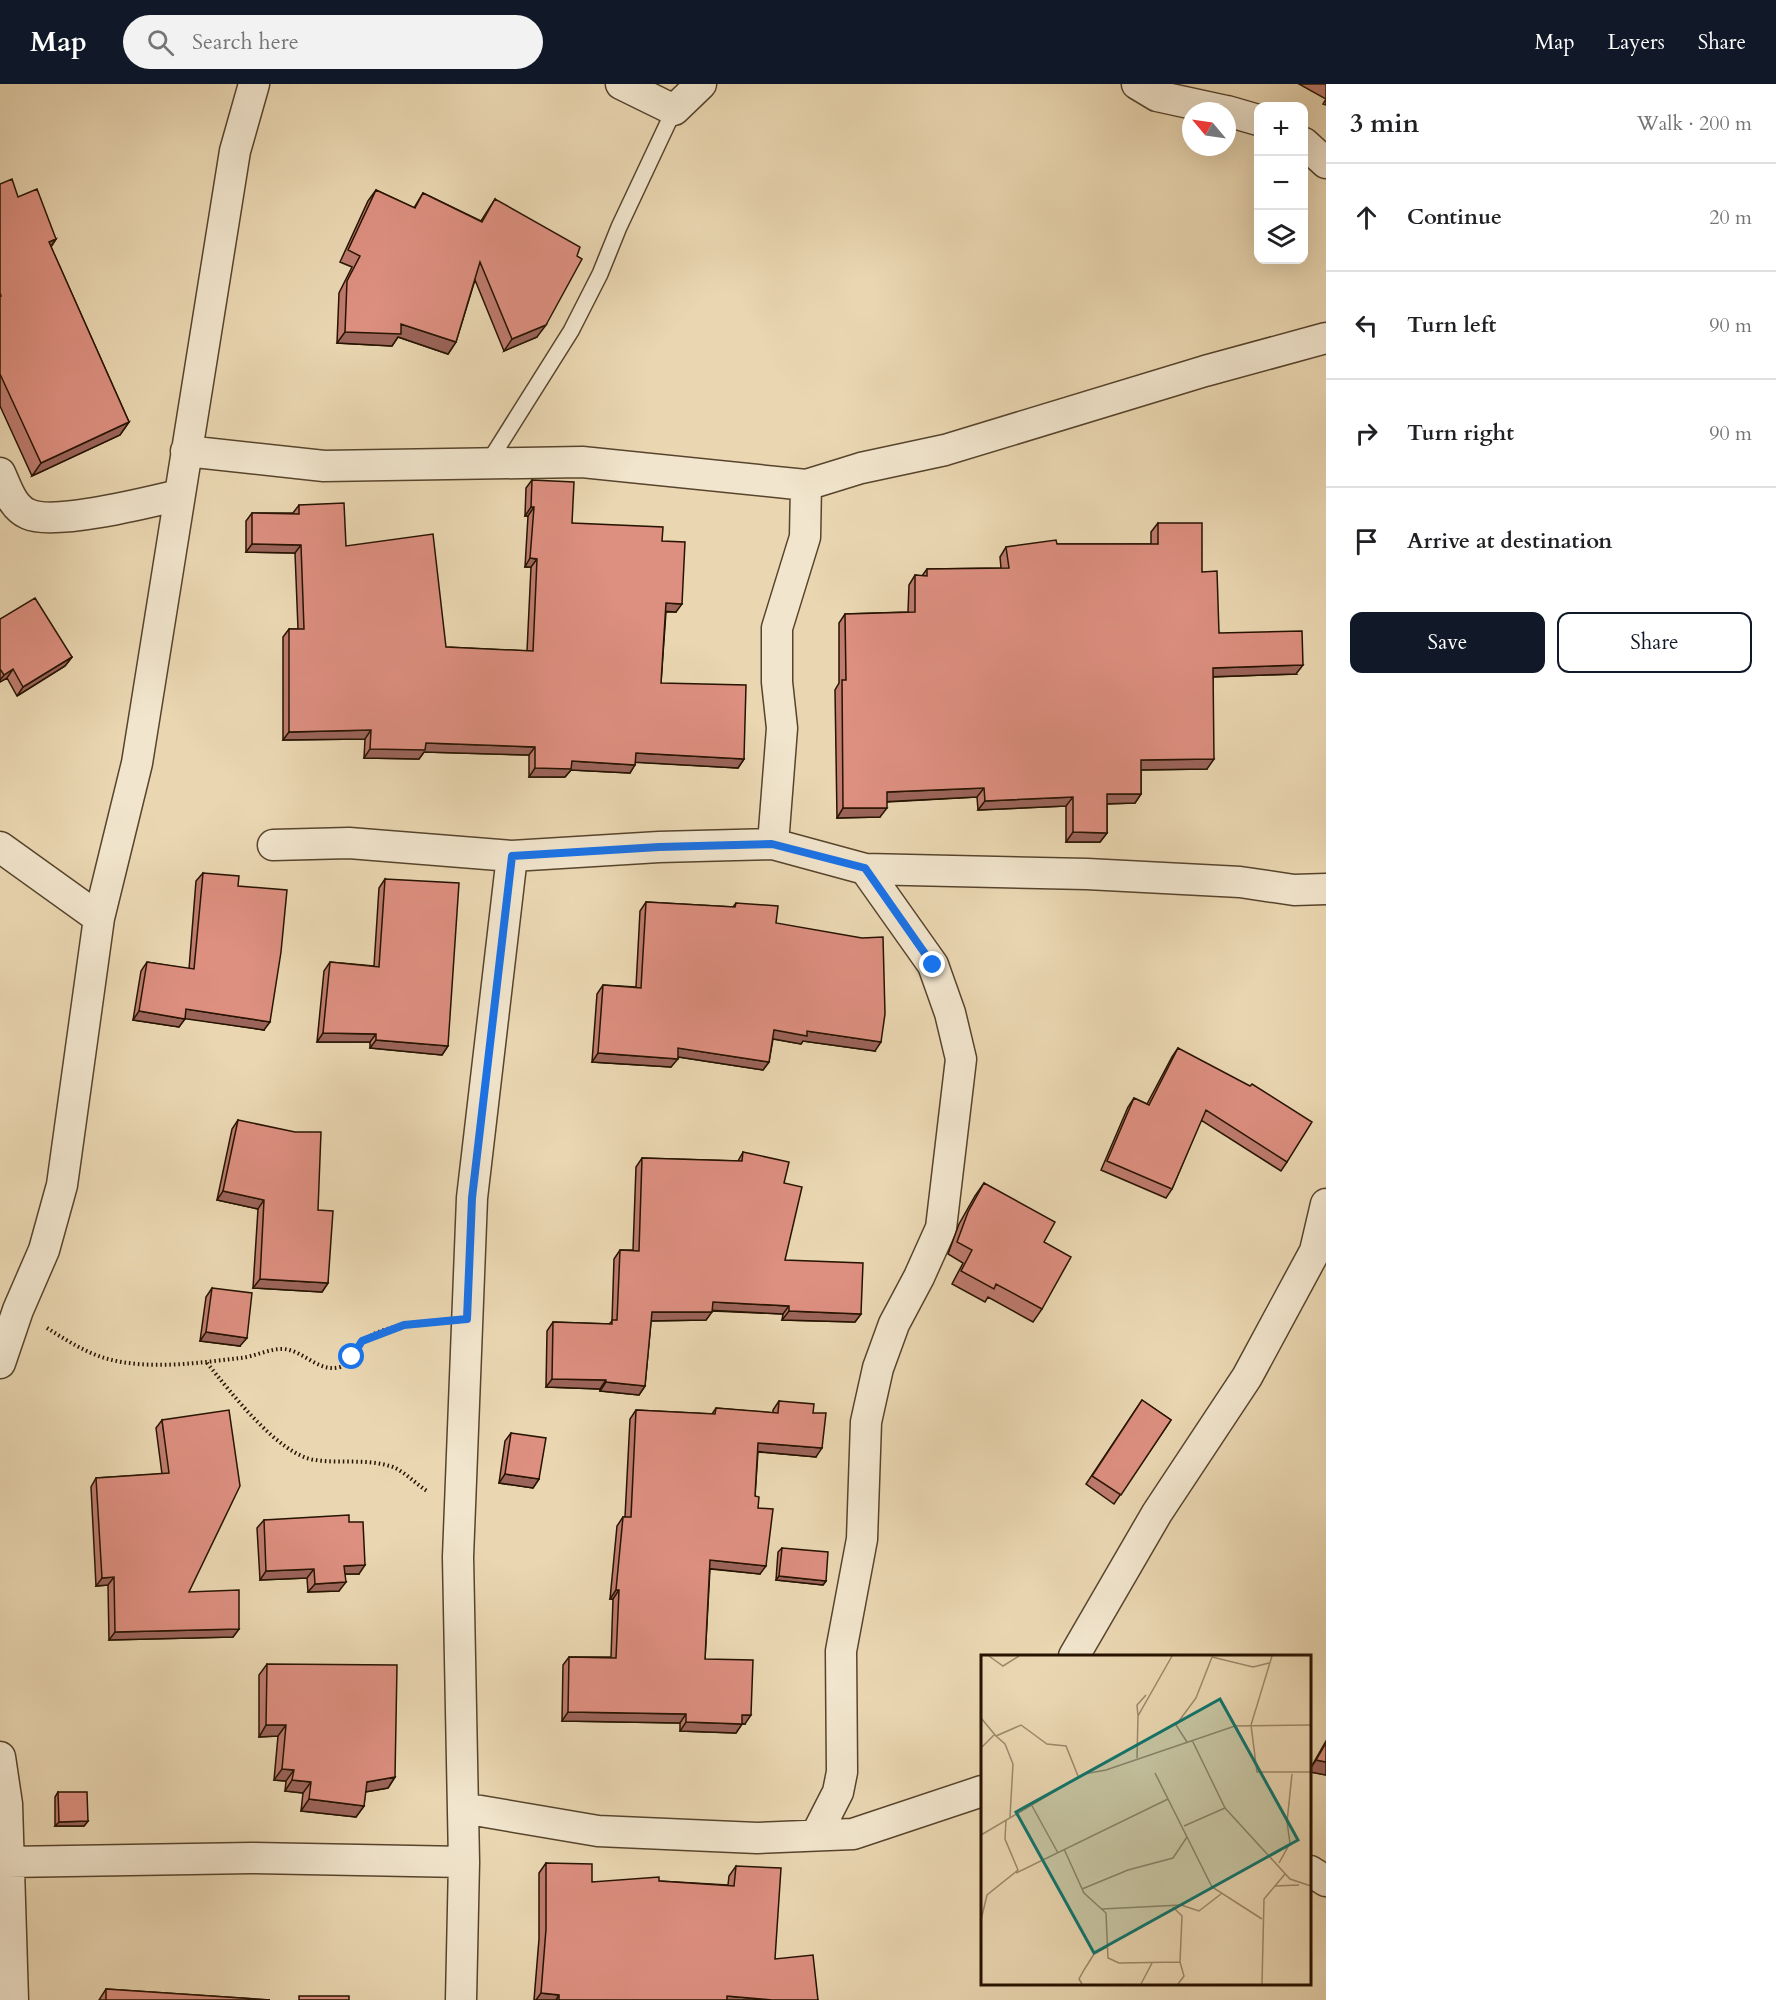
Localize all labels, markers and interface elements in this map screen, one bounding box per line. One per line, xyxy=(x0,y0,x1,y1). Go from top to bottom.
search box xyxy=(123,15,543,69)
text: Map xyxy=(30,23,87,61)
icon: search xyxy=(144,26,177,59)
text: Search here xyxy=(192,27,299,57)
text: Map xyxy=(1535,28,1575,57)
text: Layers xyxy=(1608,28,1665,57)
text: Share xyxy=(1698,28,1746,57)
north arrow xyxy=(1182,102,1236,156)
map controls xyxy=(1254,102,1308,264)
button: + xyxy=(1254,102,1308,156)
text: 3 min xyxy=(1350,106,1419,141)
text: Walk · 200 m xyxy=(1637,110,1752,137)
button: − xyxy=(1254,156,1308,210)
icon: ahead xyxy=(1350,201,1383,234)
text: Continue xyxy=(1407,202,1502,232)
text: 20 m xyxy=(1709,204,1752,231)
button: layers xyxy=(1254,210,1308,264)
icon: left xyxy=(1350,309,1383,342)
text: Turn left xyxy=(1407,310,1496,340)
text: 90 m xyxy=(1709,312,1752,339)
icon: right xyxy=(1350,417,1383,450)
text: Turn right xyxy=(1407,418,1514,448)
text: 90 m xyxy=(1709,420,1752,447)
icon: arrive xyxy=(1350,525,1383,558)
text: Arrive at destination xyxy=(1407,526,1612,556)
button: Save xyxy=(1350,612,1545,673)
button: Share xyxy=(1557,612,1752,673)
route end xyxy=(919,951,945,977)
route start xyxy=(338,1343,364,1369)
inset map xyxy=(981,1655,1311,1985)

